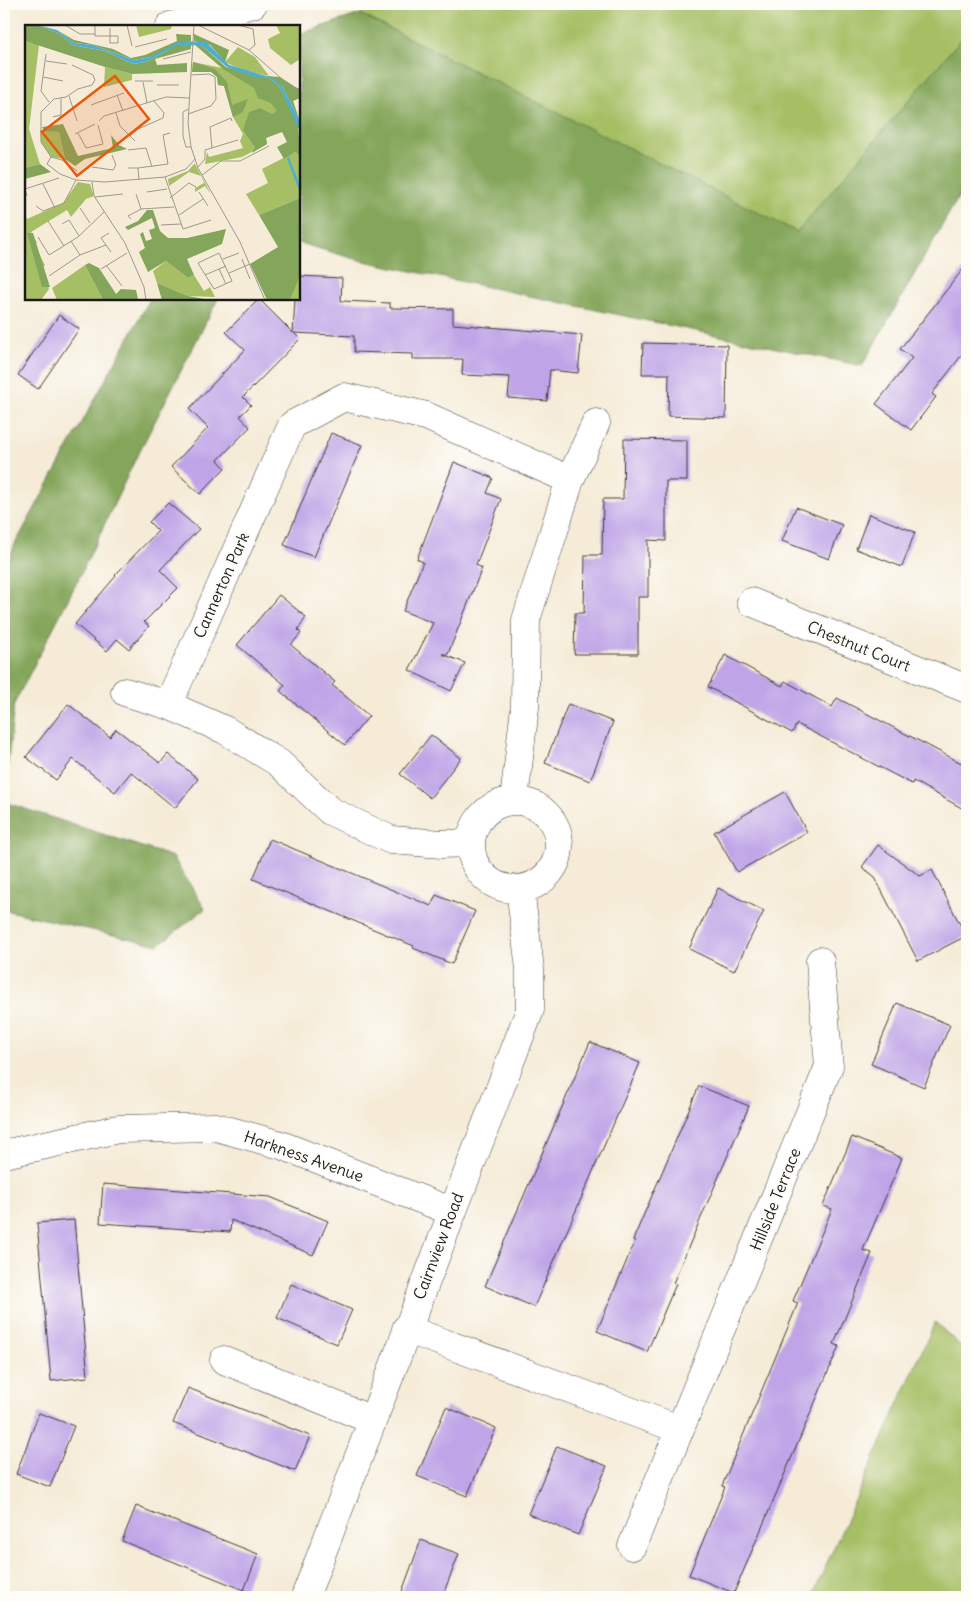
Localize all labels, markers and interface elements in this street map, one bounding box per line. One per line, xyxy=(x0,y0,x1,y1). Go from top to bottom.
inset map xyxy=(25,25,300,300)
street label: Cannerton Park xyxy=(189,529,253,641)
street label: Chestnut Court xyxy=(805,616,914,676)
street label: Harkness Avenue xyxy=(242,1126,366,1186)
street label: Hillside Terrace xyxy=(745,1145,805,1253)
street label: Cairnview Road xyxy=(408,1190,468,1302)

